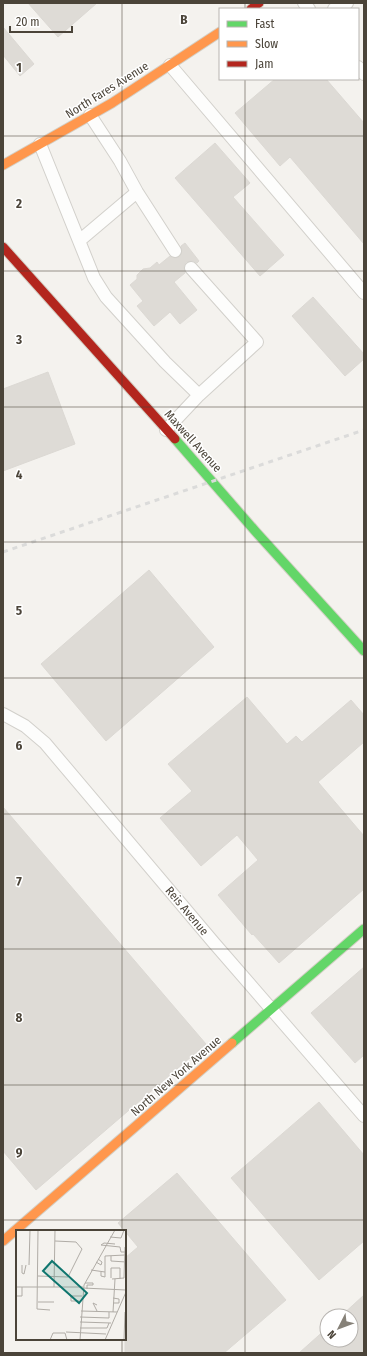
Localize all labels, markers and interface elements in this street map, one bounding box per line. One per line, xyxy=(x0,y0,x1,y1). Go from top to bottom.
scale bar xyxy=(10,8,72,34)
legend xyxy=(219,8,359,80)
text: B xyxy=(180,12,188,27)
text: 20 m xyxy=(16,15,40,29)
text: Fast xyxy=(255,17,274,31)
text: Slow xyxy=(255,37,278,51)
text: Jam xyxy=(255,57,273,71)
street label: North Fares Avenue xyxy=(63,59,151,121)
text: 1 xyxy=(16,60,22,75)
text: 2 xyxy=(15,196,22,211)
text: 3 xyxy=(15,332,22,347)
street label: Maxwell Avenue xyxy=(161,407,225,475)
text: 4 xyxy=(16,467,23,482)
text: 5 xyxy=(16,603,22,618)
text: 6 xyxy=(16,738,23,753)
text: 7 xyxy=(16,874,22,889)
street label: Reis Avenue xyxy=(163,884,211,938)
text: 8 xyxy=(16,1010,23,1025)
street label: North New York Avenue xyxy=(128,1033,224,1119)
text: 9 xyxy=(16,1145,23,1160)
inset map xyxy=(16,1230,126,1340)
north arrow xyxy=(319,1308,359,1348)
text: N xyxy=(325,1328,339,1341)

